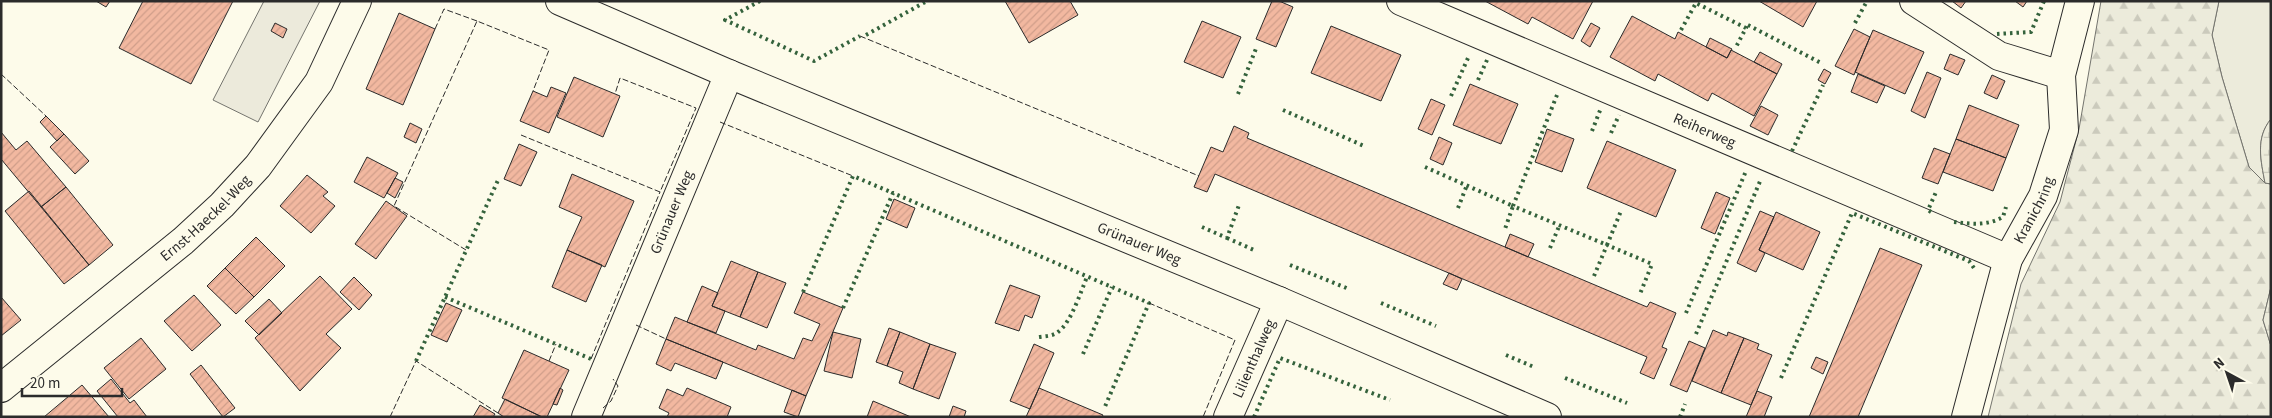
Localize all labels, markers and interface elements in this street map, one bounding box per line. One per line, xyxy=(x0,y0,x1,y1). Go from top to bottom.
street label: Reiherweg xyxy=(1670,107,1740,153)
street label: Grünauer Weg xyxy=(645,167,698,257)
street label: Ernst-Haeckel-Weg xyxy=(155,170,256,266)
street label: Kranichring xyxy=(2008,174,2059,247)
street label: Grünauer Weg xyxy=(1094,217,1185,270)
street label: Lilienthalweg xyxy=(1227,315,1281,401)
north arrow xyxy=(2202,348,2252,398)
text: N xyxy=(2209,353,2229,374)
scale bar xyxy=(22,366,122,398)
text: 20 m xyxy=(30,373,60,394)

